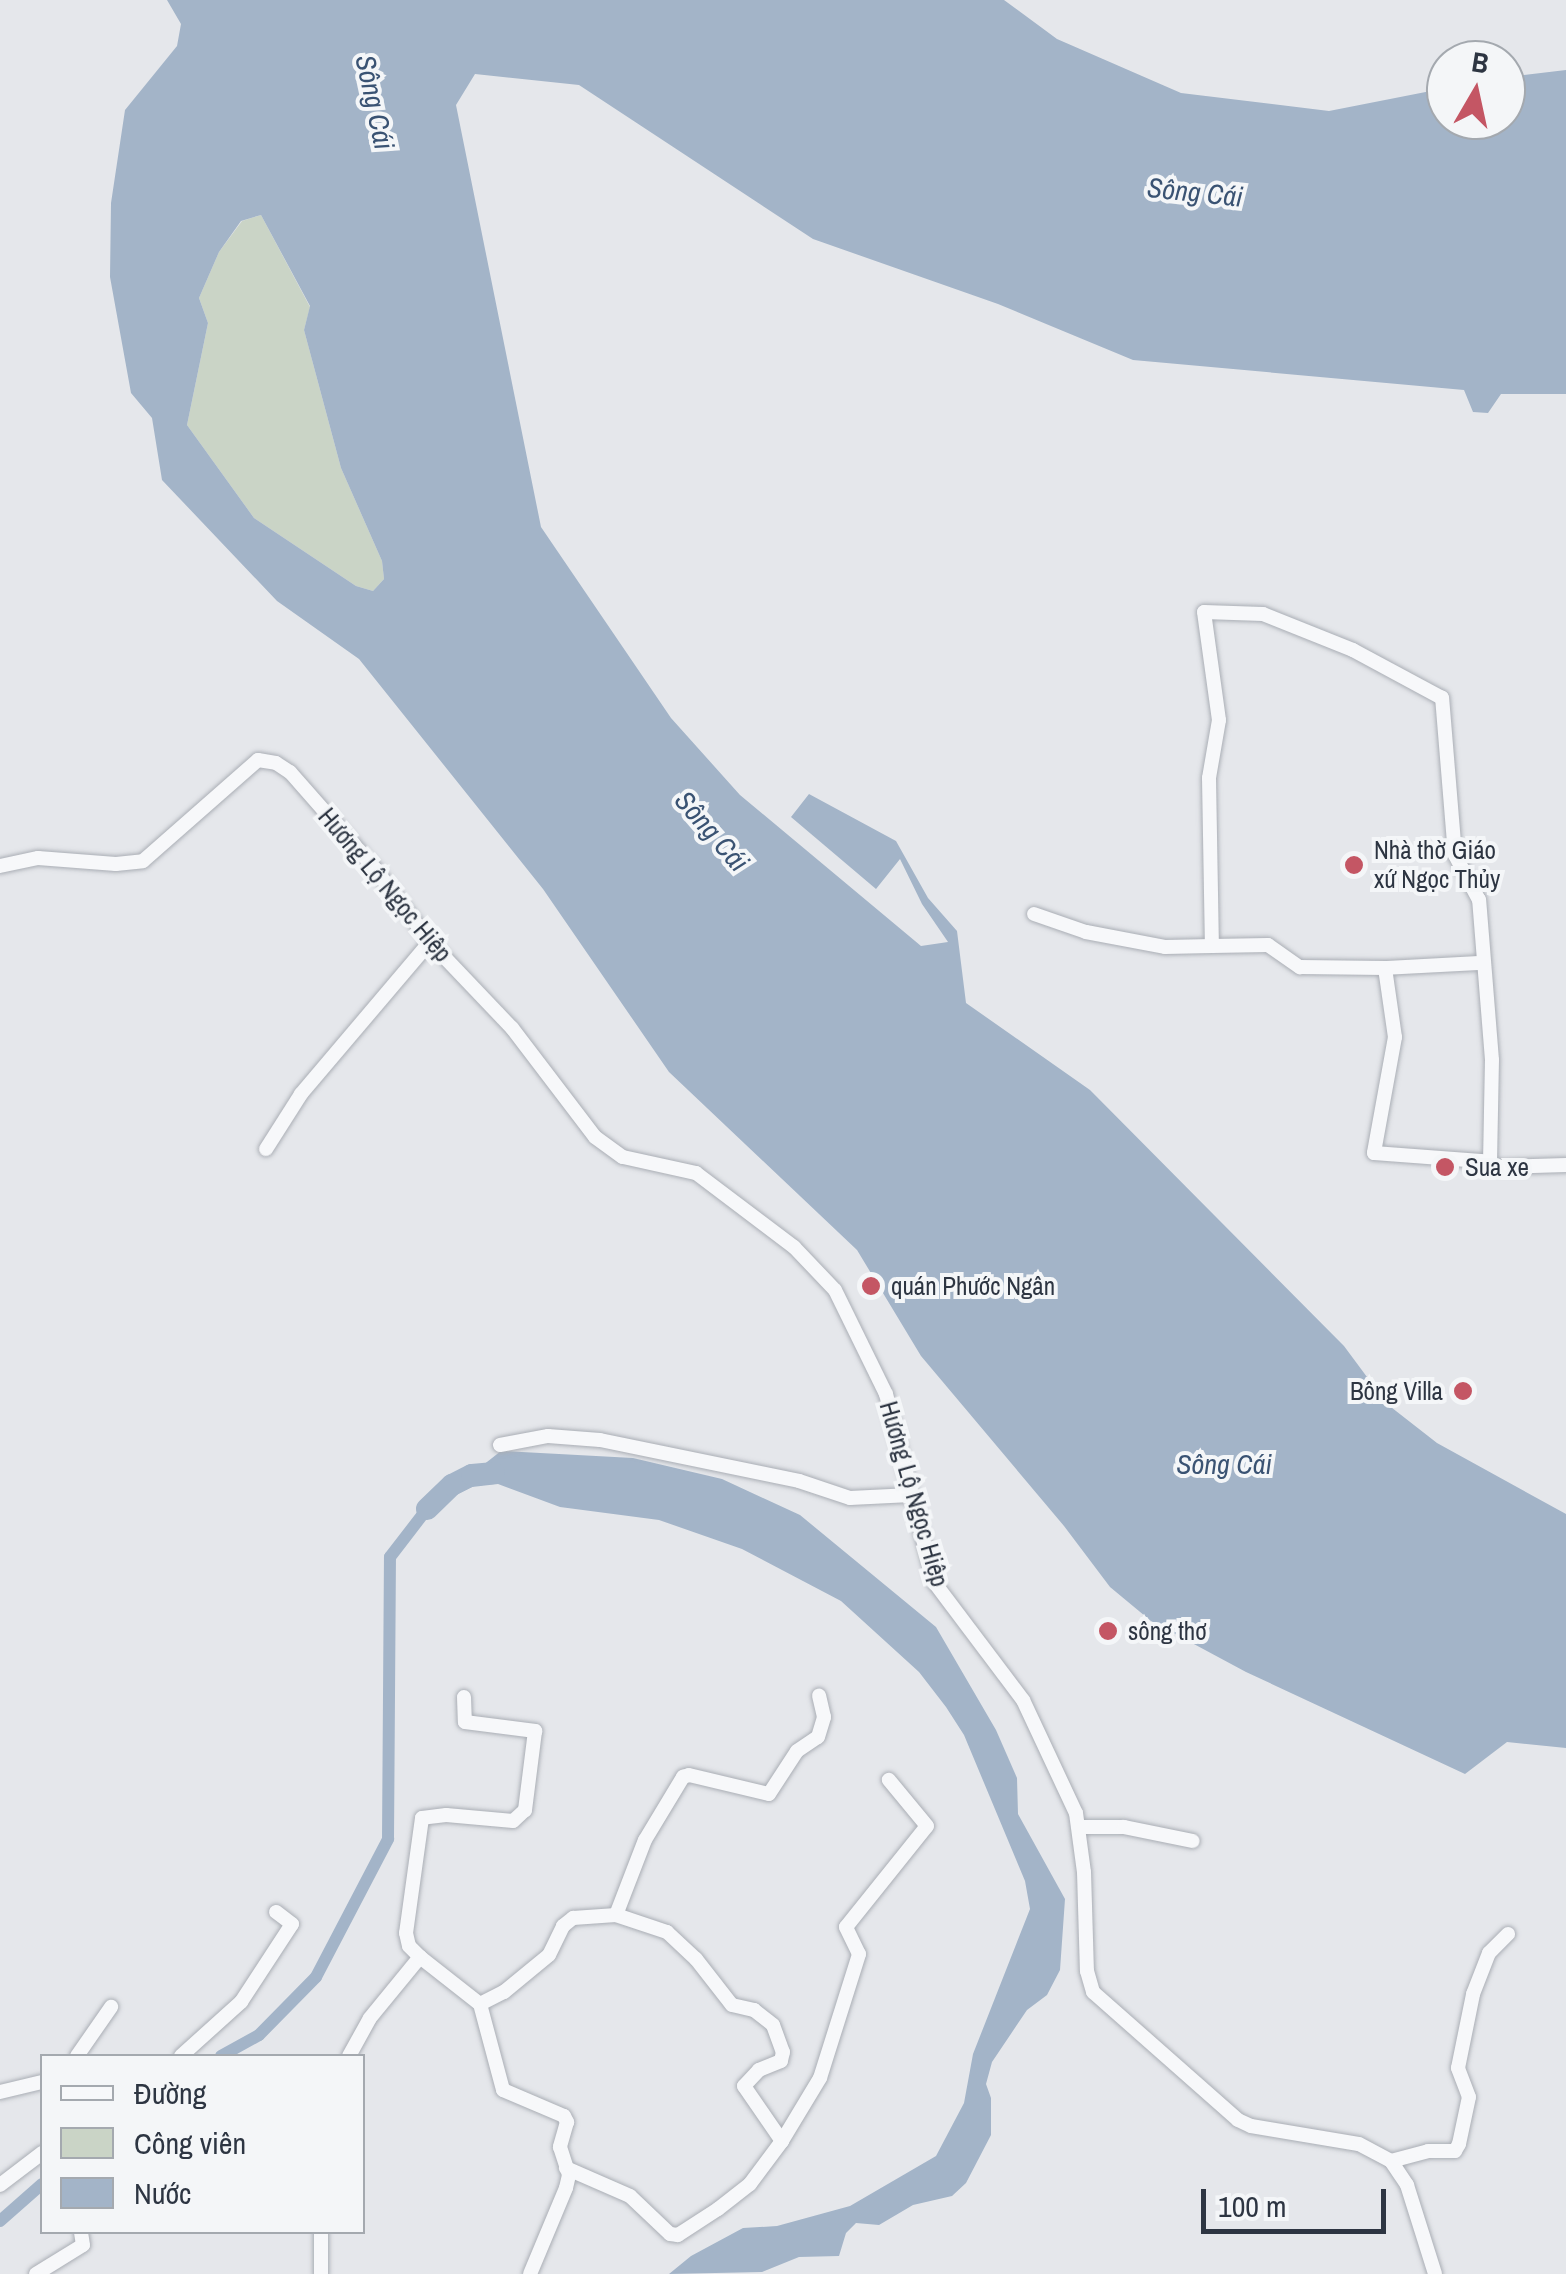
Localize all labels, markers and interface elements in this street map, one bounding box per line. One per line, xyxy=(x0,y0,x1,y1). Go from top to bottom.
north arrow xyxy=(1426,40,1526,140)
text: B xyxy=(1469,42,1492,82)
water label: Sông Cái xyxy=(349,52,401,152)
water label: Sông Cái xyxy=(1146,170,1244,214)
water label: Sông Cái xyxy=(668,784,756,878)
street label: Hương Lộ Ngọc Hiệp xyxy=(312,802,458,968)
place label: Nhà thờ Giáo xứ Ngọc Thủy xyxy=(1374,836,1500,895)
marker: Nhà thờ Giáo xứ Ngọc Thủy xyxy=(1343,854,1365,876)
place label: Sua xe xyxy=(1465,1152,1529,1182)
marker: Sua xe xyxy=(1434,1156,1456,1178)
place label: quán Phước Ngân xyxy=(891,1271,1055,1301)
marker: quán Phước Ngân xyxy=(860,1275,882,1297)
place label: Bông Villa xyxy=(1350,1376,1443,1406)
marker: Bông Villa xyxy=(1452,1380,1474,1402)
street label: Hương Lộ Ngọc Hiệp xyxy=(873,1398,955,1590)
water label: Sông Cái xyxy=(1176,1447,1272,1481)
place label: sông thơ xyxy=(1128,1616,1207,1646)
marker: sông thơ xyxy=(1097,1620,1119,1642)
legend xyxy=(40,2054,365,2234)
text: Đường xyxy=(134,2073,206,2113)
text: Công viên xyxy=(134,2123,246,2163)
scale bar xyxy=(1206,2169,1391,2231)
text: Nước xyxy=(134,2173,191,2213)
text: 100 m xyxy=(1218,2186,1286,2226)

